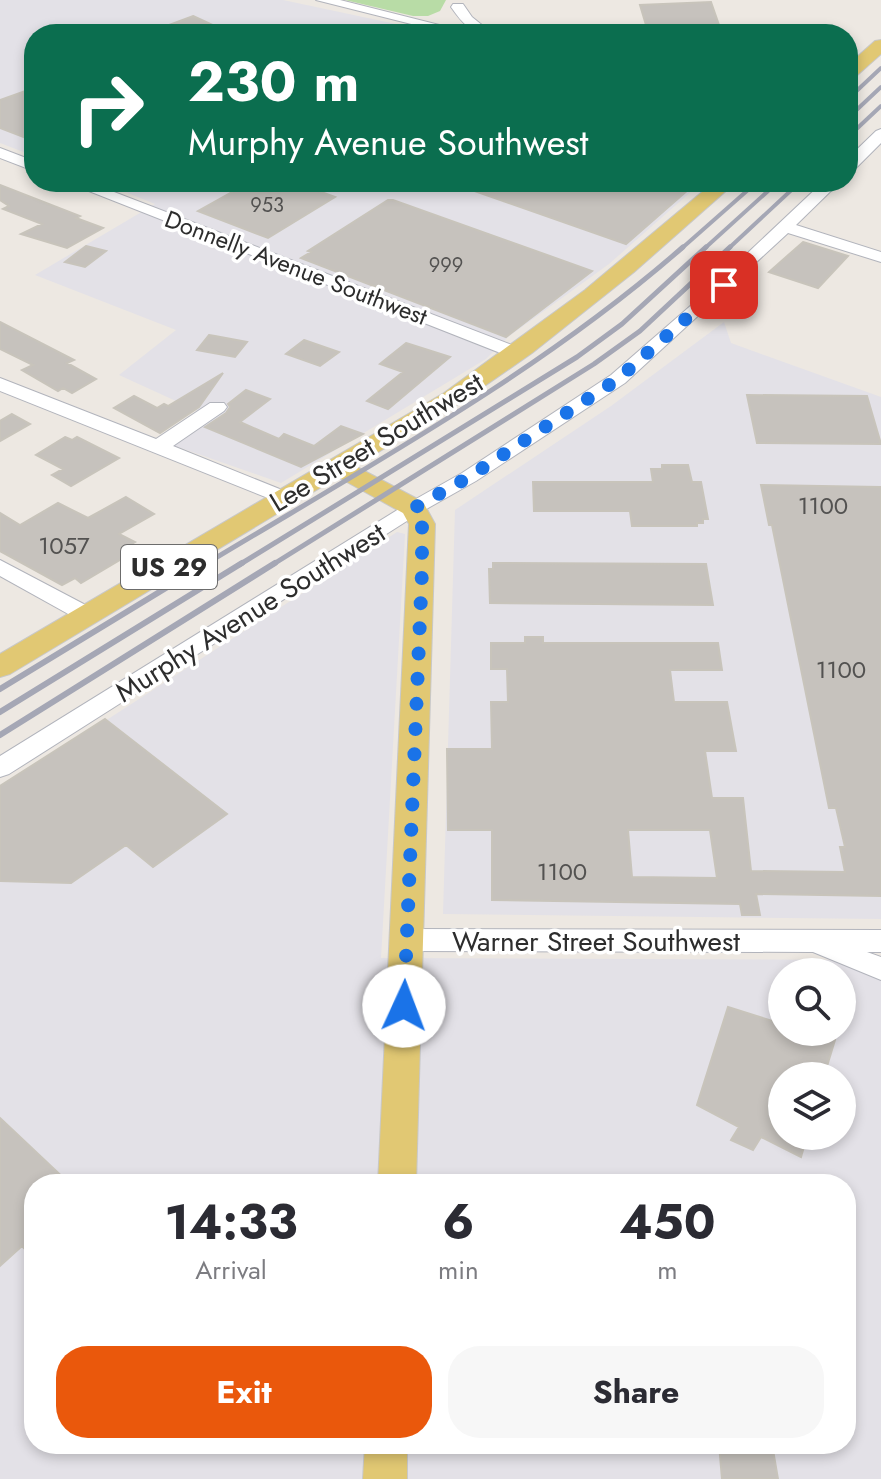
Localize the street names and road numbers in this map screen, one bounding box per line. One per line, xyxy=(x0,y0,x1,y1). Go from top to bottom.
street label: Donnelly Avenue Southwest xyxy=(160,201,433,334)
street label: Lee Street Southwest xyxy=(262,362,491,523)
street label: Murphy Avenue Southwest xyxy=(107,512,393,712)
road number: US 29 xyxy=(121,545,217,589)
street label: Warner Street Southwest xyxy=(452,921,740,962)

